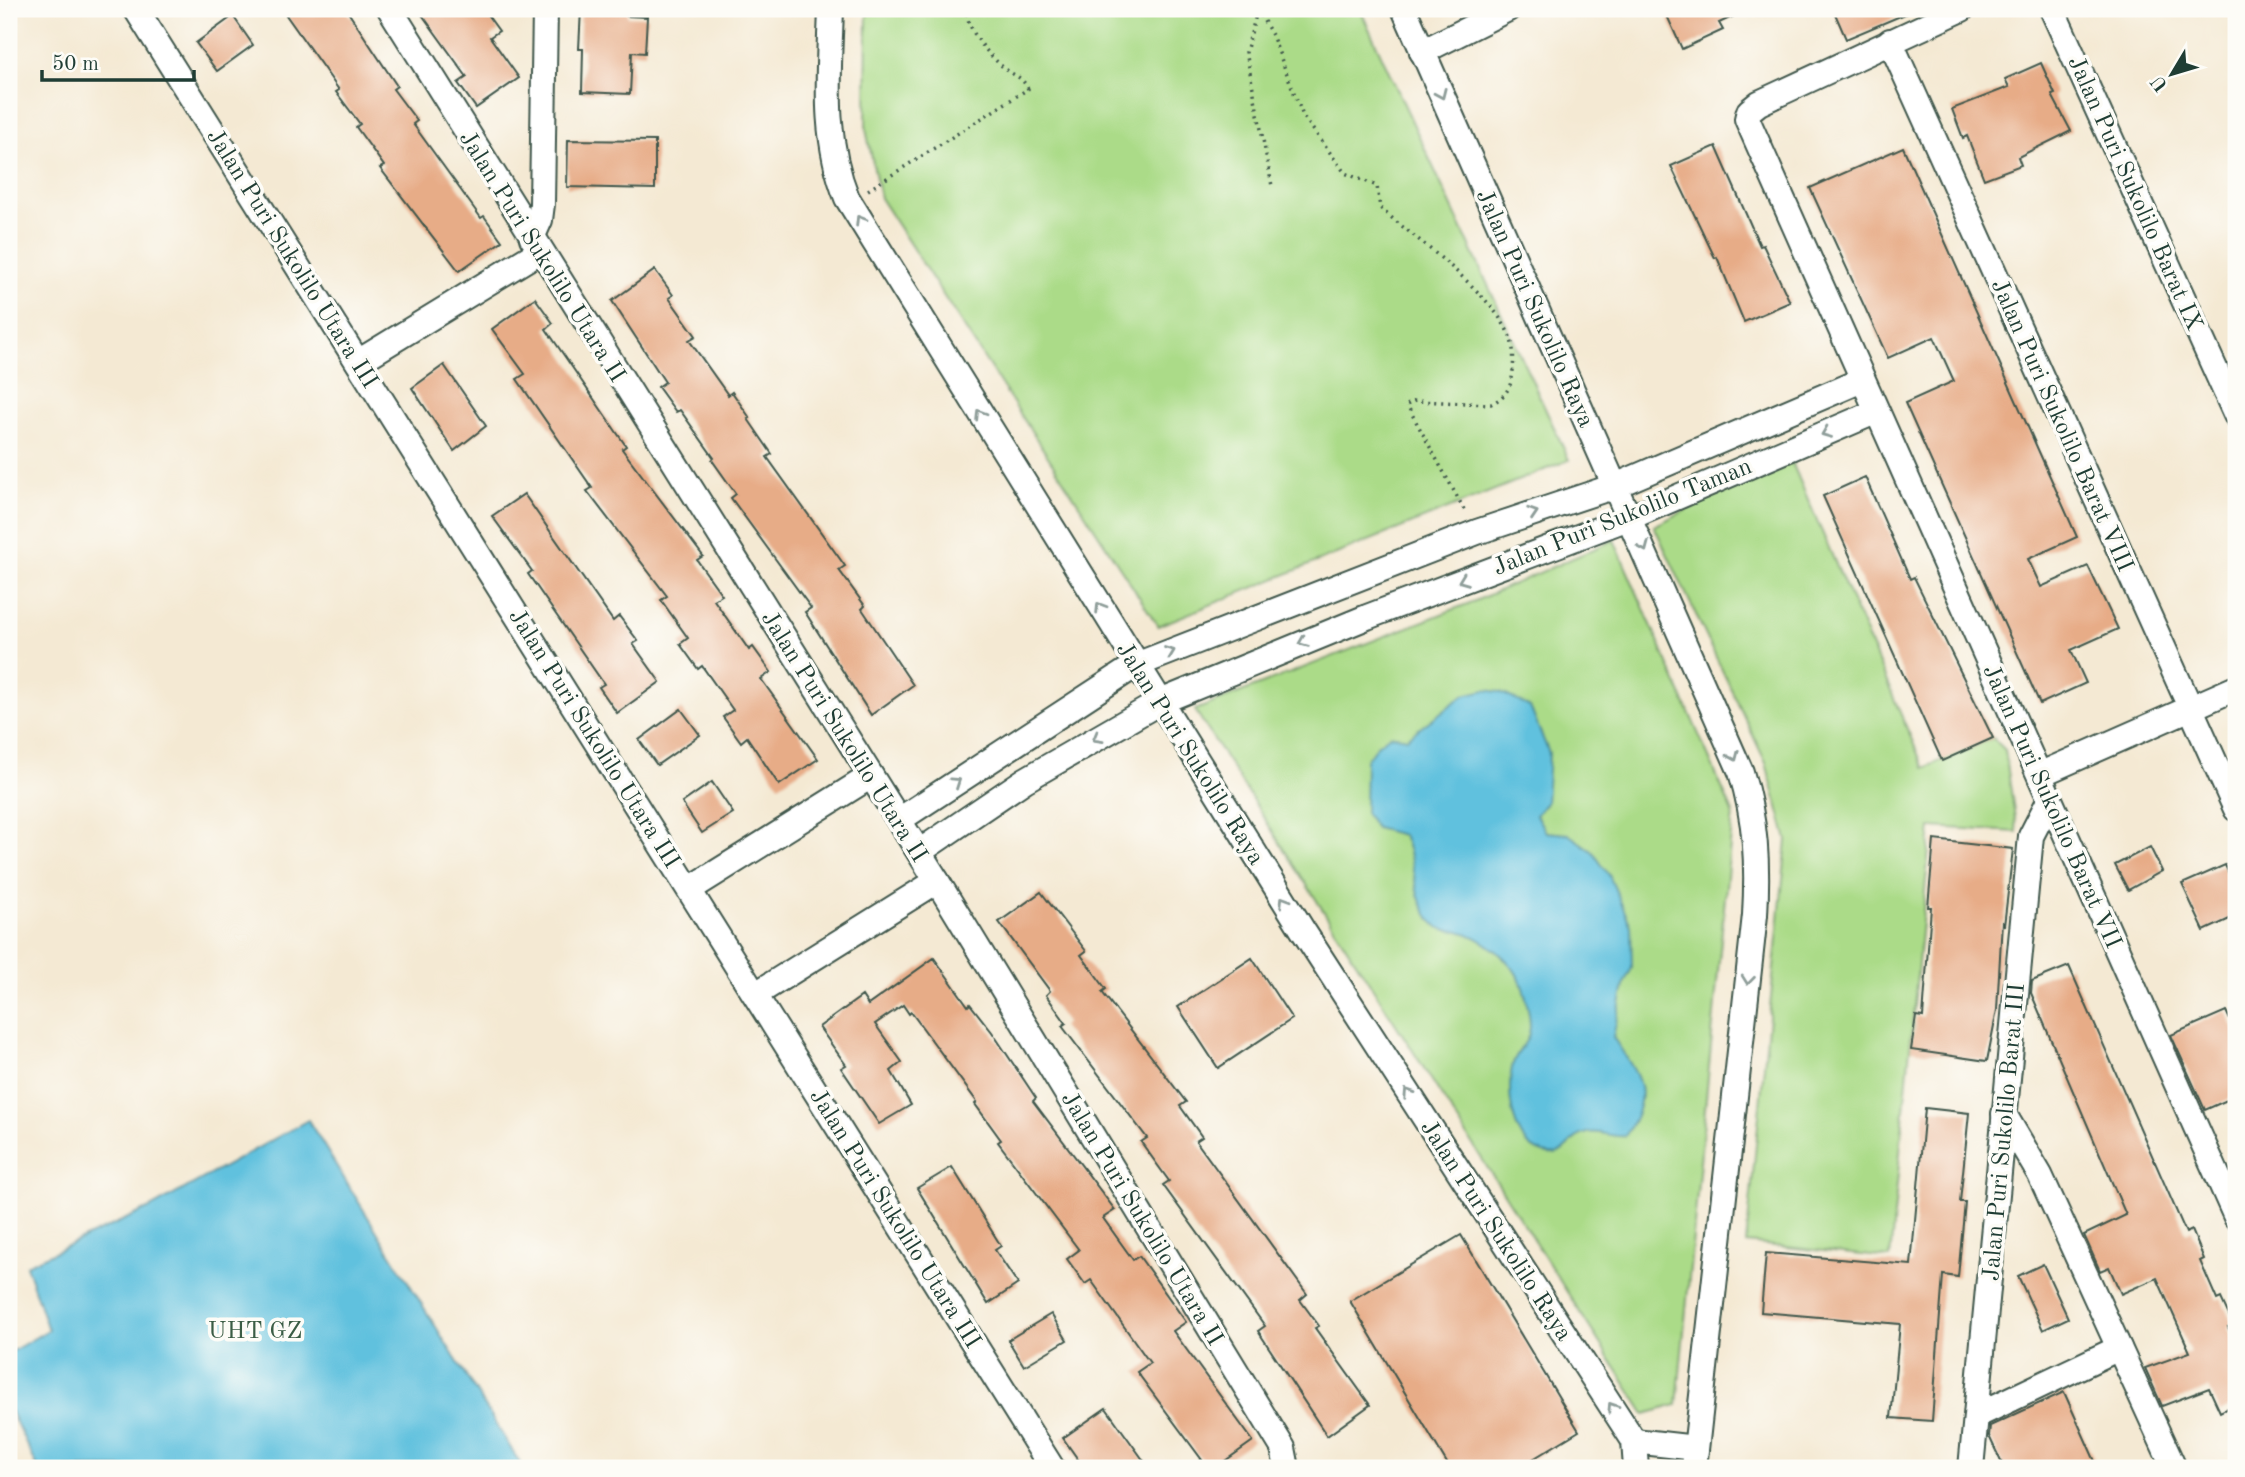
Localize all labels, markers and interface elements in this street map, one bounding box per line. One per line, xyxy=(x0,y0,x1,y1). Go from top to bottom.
scale bar xyxy=(42,38,194,82)
north arrow xyxy=(2136,38,2206,108)
street label: Jalan Puri Sukolilo Barat IX xyxy=(2063,53,2206,335)
text: 50 m xyxy=(52,54,99,75)
text: U xyxy=(2148,71,2173,95)
one-way arrow xyxy=(1433,87,1447,99)
street label: Jalan Puri Sukolilo Utara III xyxy=(201,125,381,393)
street label: Jalan Puri Sukolilo Utara II xyxy=(454,127,629,387)
street label: Jalan Puri Sukolilo Raya xyxy=(1471,186,1598,431)
one-way arrow xyxy=(856,215,869,228)
street label: Jalan Puri Sukolilo Barat VIII xyxy=(1986,276,2137,576)
one-way arrow xyxy=(976,408,989,421)
one-way arrow xyxy=(1820,424,1832,438)
street label: Jalan Puri Sukolilo Taman xyxy=(1490,455,1756,581)
one-way arrow xyxy=(1526,507,1539,521)
one-way arrow xyxy=(1636,540,1650,553)
one-way arrow xyxy=(1458,572,1470,586)
one-way arrow xyxy=(1096,601,1109,614)
street label: Jalan Puri Sukolilo Utara III xyxy=(503,605,683,873)
street label: Jalan Puri Sukolilo Utara II xyxy=(756,607,931,867)
one-way arrow xyxy=(1298,634,1310,648)
street label: Jalan Puri Sukolilo Raya xyxy=(1111,638,1268,870)
one-way arrow xyxy=(1164,646,1176,660)
street label: Jalan Puri Sukolilo Barat VII xyxy=(1978,661,2125,952)
one-way arrow xyxy=(1092,730,1105,743)
one-way arrow xyxy=(1726,749,1740,762)
one-way arrow xyxy=(948,778,961,791)
one-way arrow xyxy=(1280,896,1293,909)
one-way arrow xyxy=(1740,974,1755,986)
street label: Jalan Puri Sukolilo Barat III xyxy=(1980,982,2030,1282)
street label: Jalan Puri Sukolilo Utara III xyxy=(804,1085,984,1353)
one-way arrow xyxy=(1403,1087,1416,1100)
street label: Jalan Puri Sukolilo Utara II xyxy=(1056,1088,1227,1350)
street label: Jalan Puri Sukolilo Raya xyxy=(1415,1117,1576,1346)
park label: UHT GZ xyxy=(208,1320,302,1344)
one-way arrow xyxy=(1607,1401,1620,1414)

